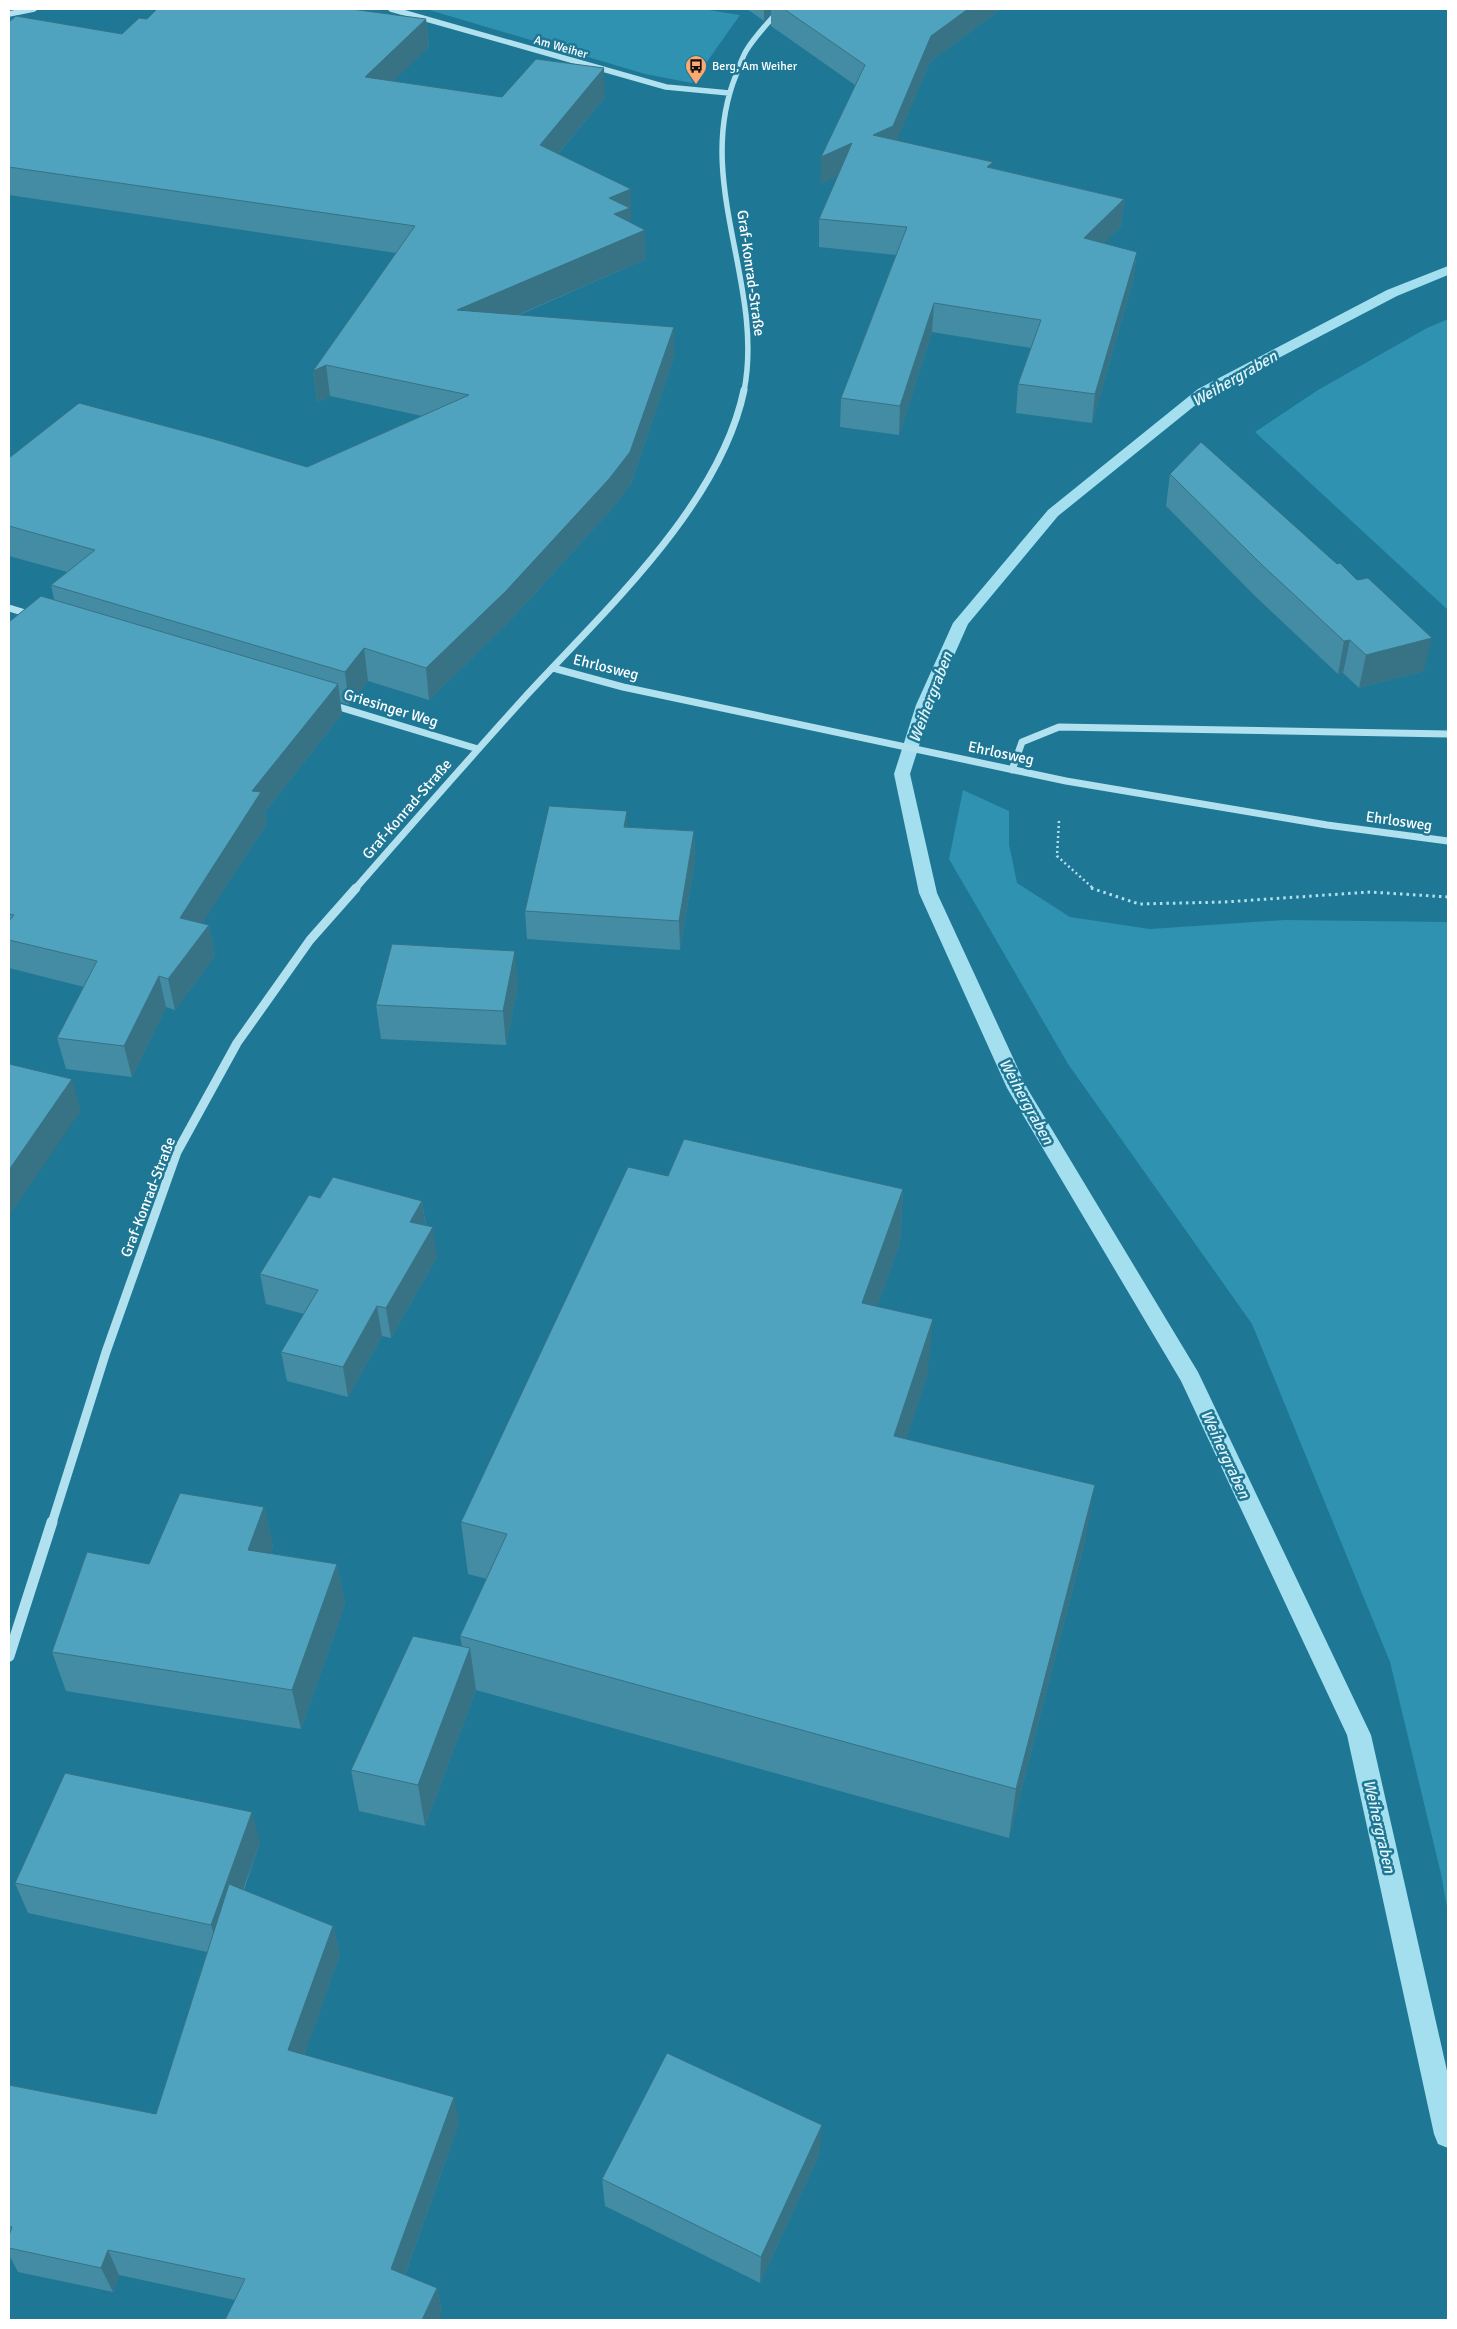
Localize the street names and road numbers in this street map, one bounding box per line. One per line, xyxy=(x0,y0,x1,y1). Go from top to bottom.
street label: Am Weiher xyxy=(532,33,590,62)
street label: Graf-Konrad-Straße xyxy=(733,209,769,337)
street label: Ehrlosweg xyxy=(571,650,641,684)
street label: Griesinger Weg xyxy=(342,685,440,731)
street label: Ehrlosweg xyxy=(966,737,1036,769)
street label: Graf-Konrad-Straße xyxy=(358,755,456,863)
street label: Ehrlosweg xyxy=(1365,807,1433,835)
street label: Graf-Konrad-Straße xyxy=(117,1134,179,1260)

